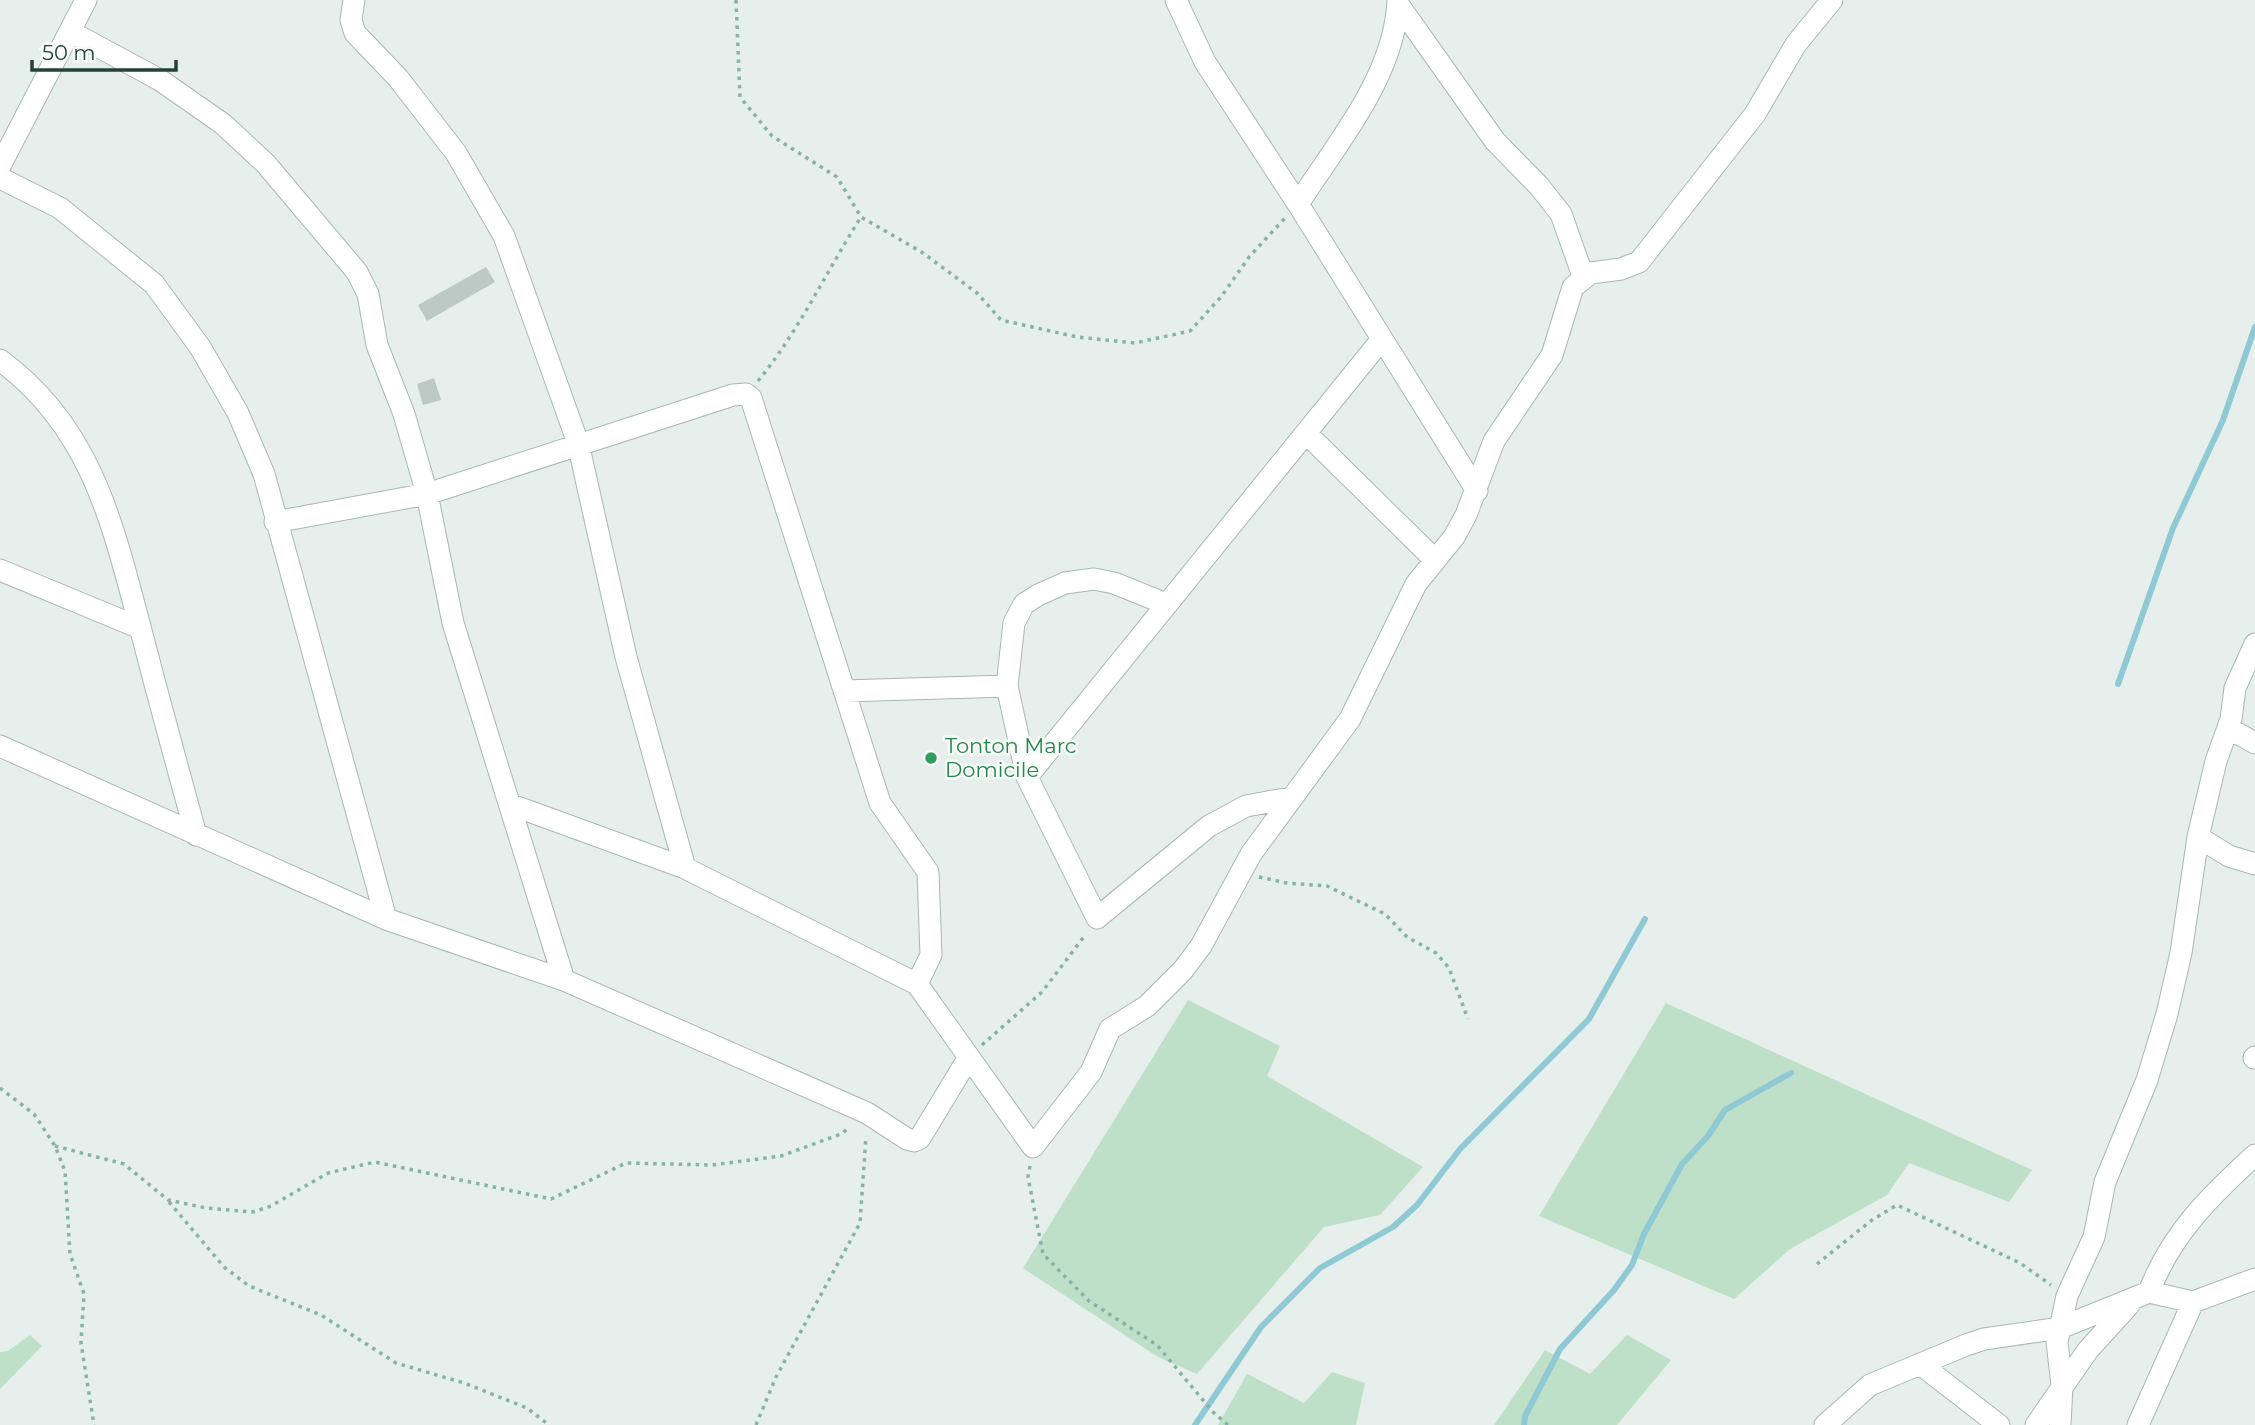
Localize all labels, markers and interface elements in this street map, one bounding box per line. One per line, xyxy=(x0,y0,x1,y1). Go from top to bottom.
scale bar xyxy=(32,28,175,72)
text: 50 m xyxy=(42,40,96,65)
place label: Tonton Marc Domicile xyxy=(945,733,1077,782)
marker: Tonton Marc Domicile xyxy=(923,750,939,766)

